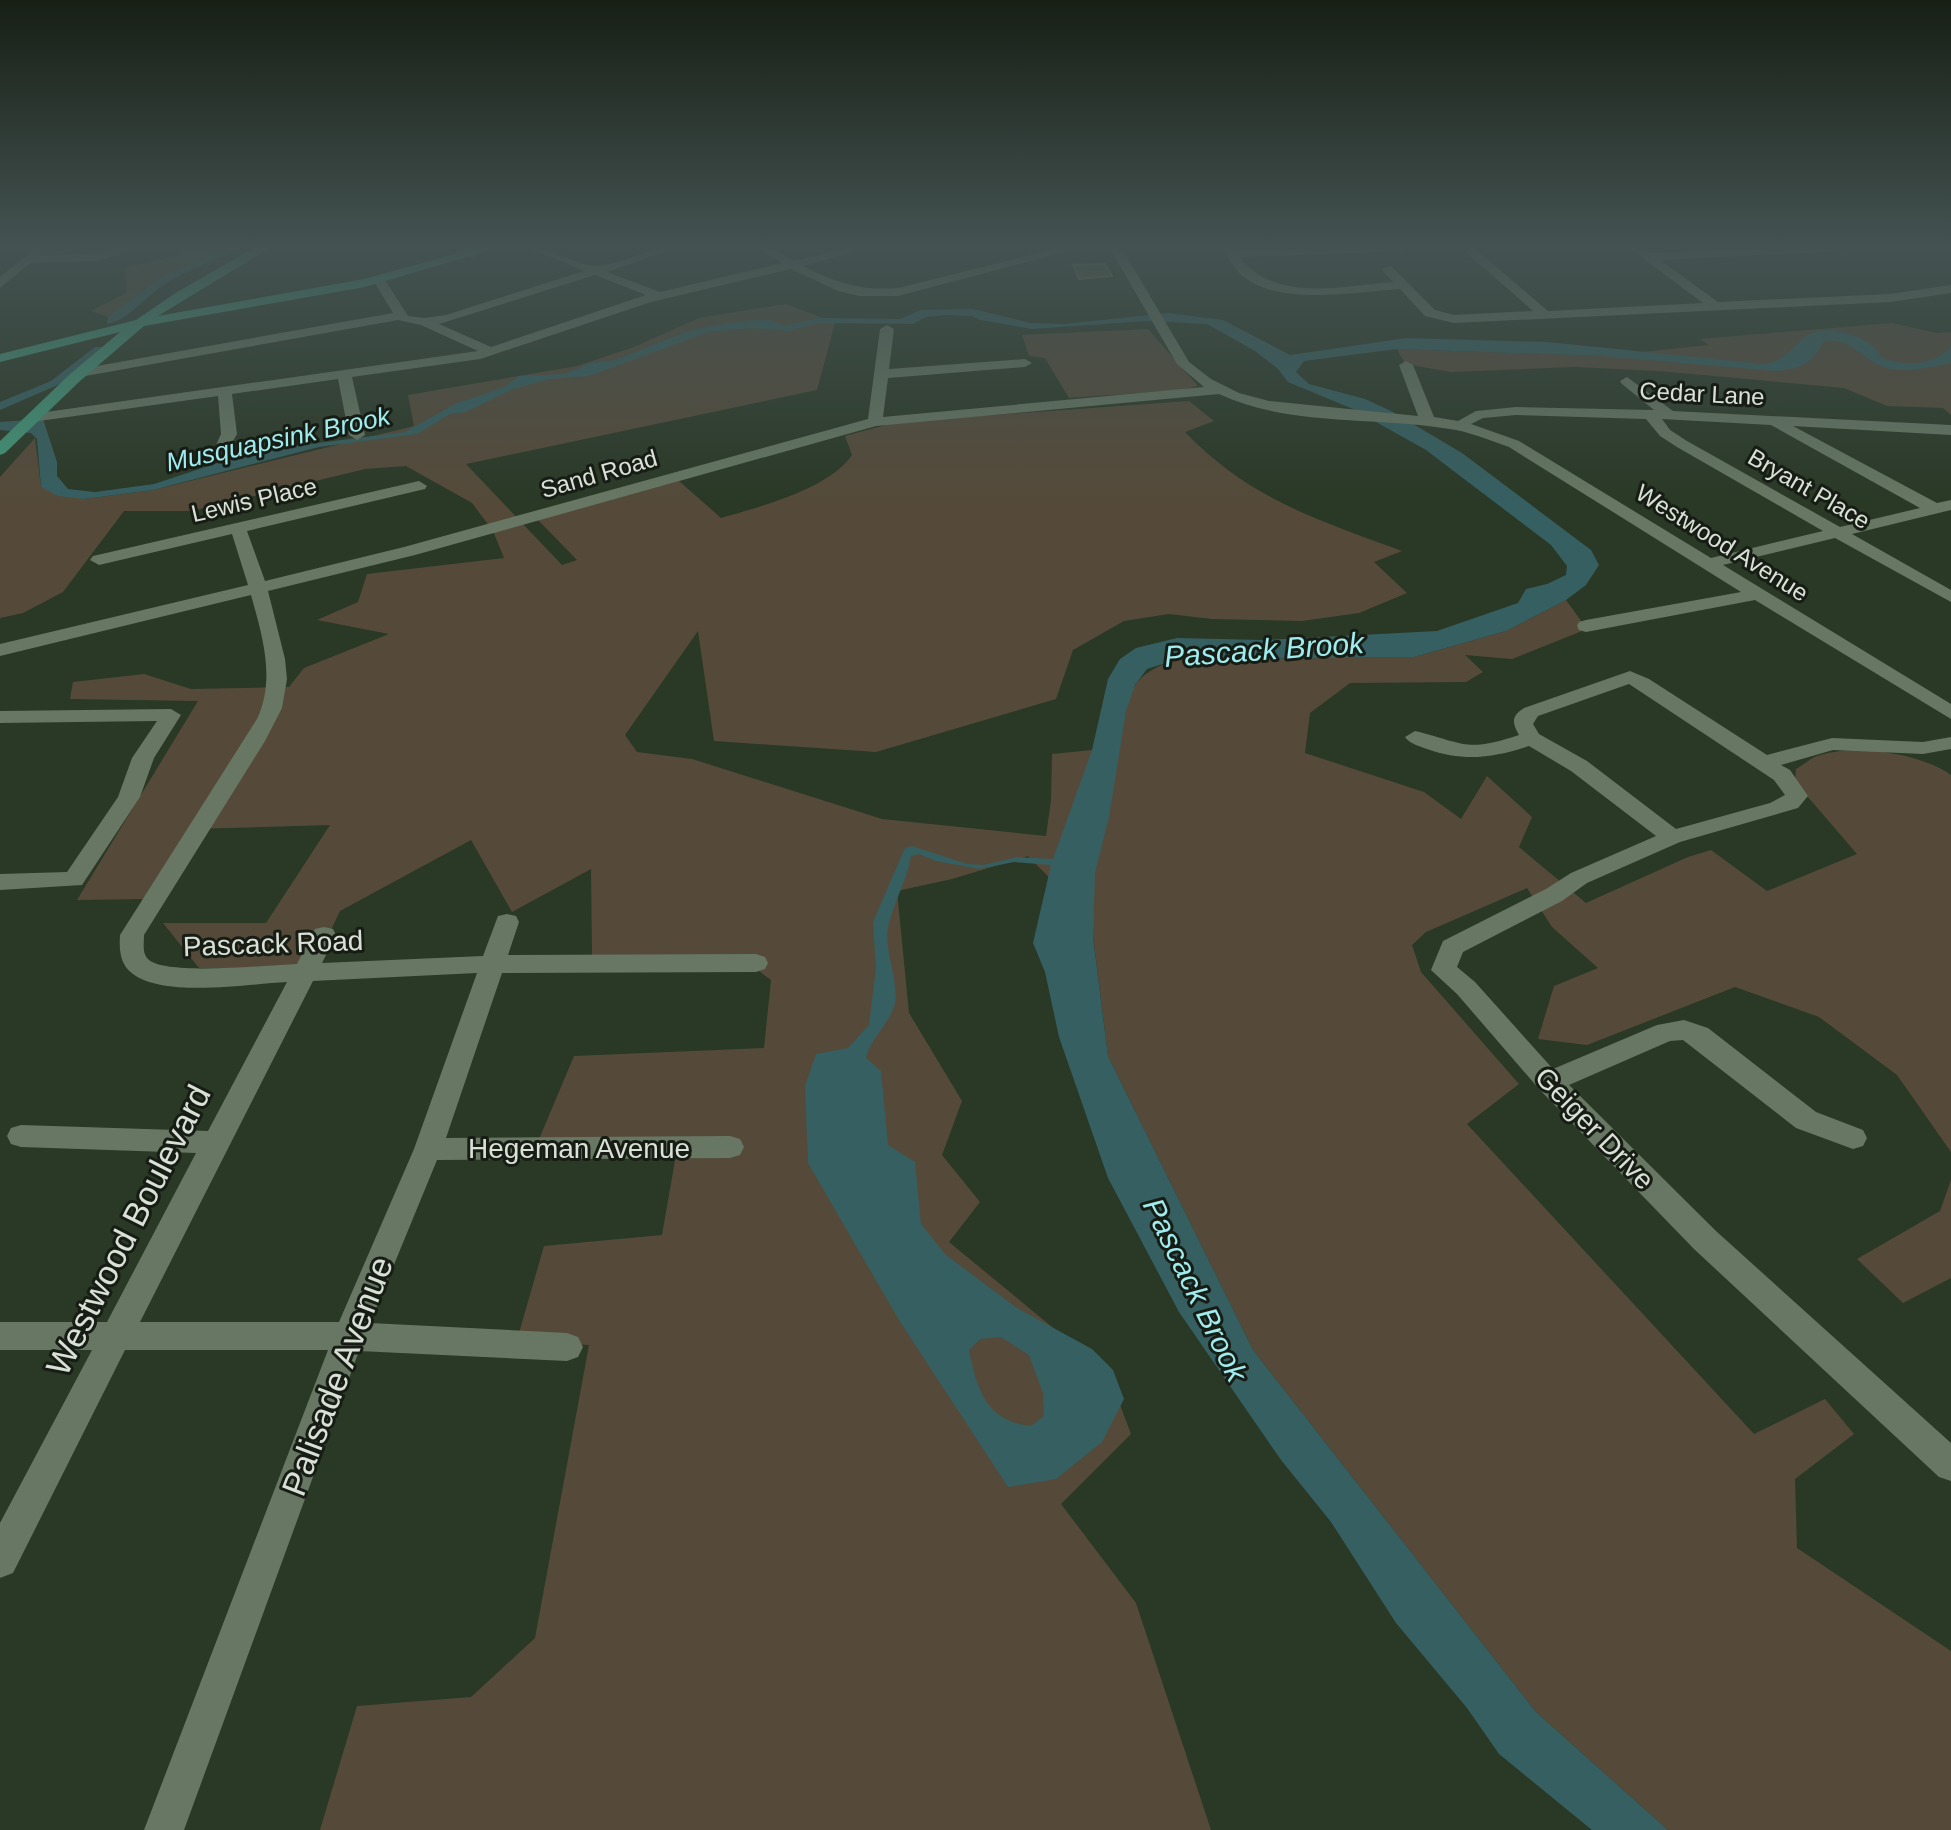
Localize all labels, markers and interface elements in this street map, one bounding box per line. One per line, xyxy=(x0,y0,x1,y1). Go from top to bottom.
street label: Cedar Lane xyxy=(1639,377,1765,410)
water label: Musquapsink Brook xyxy=(163,400,395,477)
street label: Bryant Place xyxy=(1744,443,1875,534)
street label: Sand Road xyxy=(537,444,660,503)
street label: Lewis Place xyxy=(188,472,319,527)
street label: Westwood Avenue xyxy=(1631,479,1813,606)
water label: Pascack Brook xyxy=(1163,626,1367,673)
street label: Pascack Road xyxy=(182,925,364,962)
street label: Geiger Drive xyxy=(1529,1061,1660,1196)
street label: Westwood Boulevard xyxy=(38,1079,218,1381)
street label: Hegeman Avenue xyxy=(468,1133,690,1164)
water label: Pascack Brook xyxy=(1137,1193,1255,1389)
street label: Palisade Avenue xyxy=(274,1251,400,1501)

